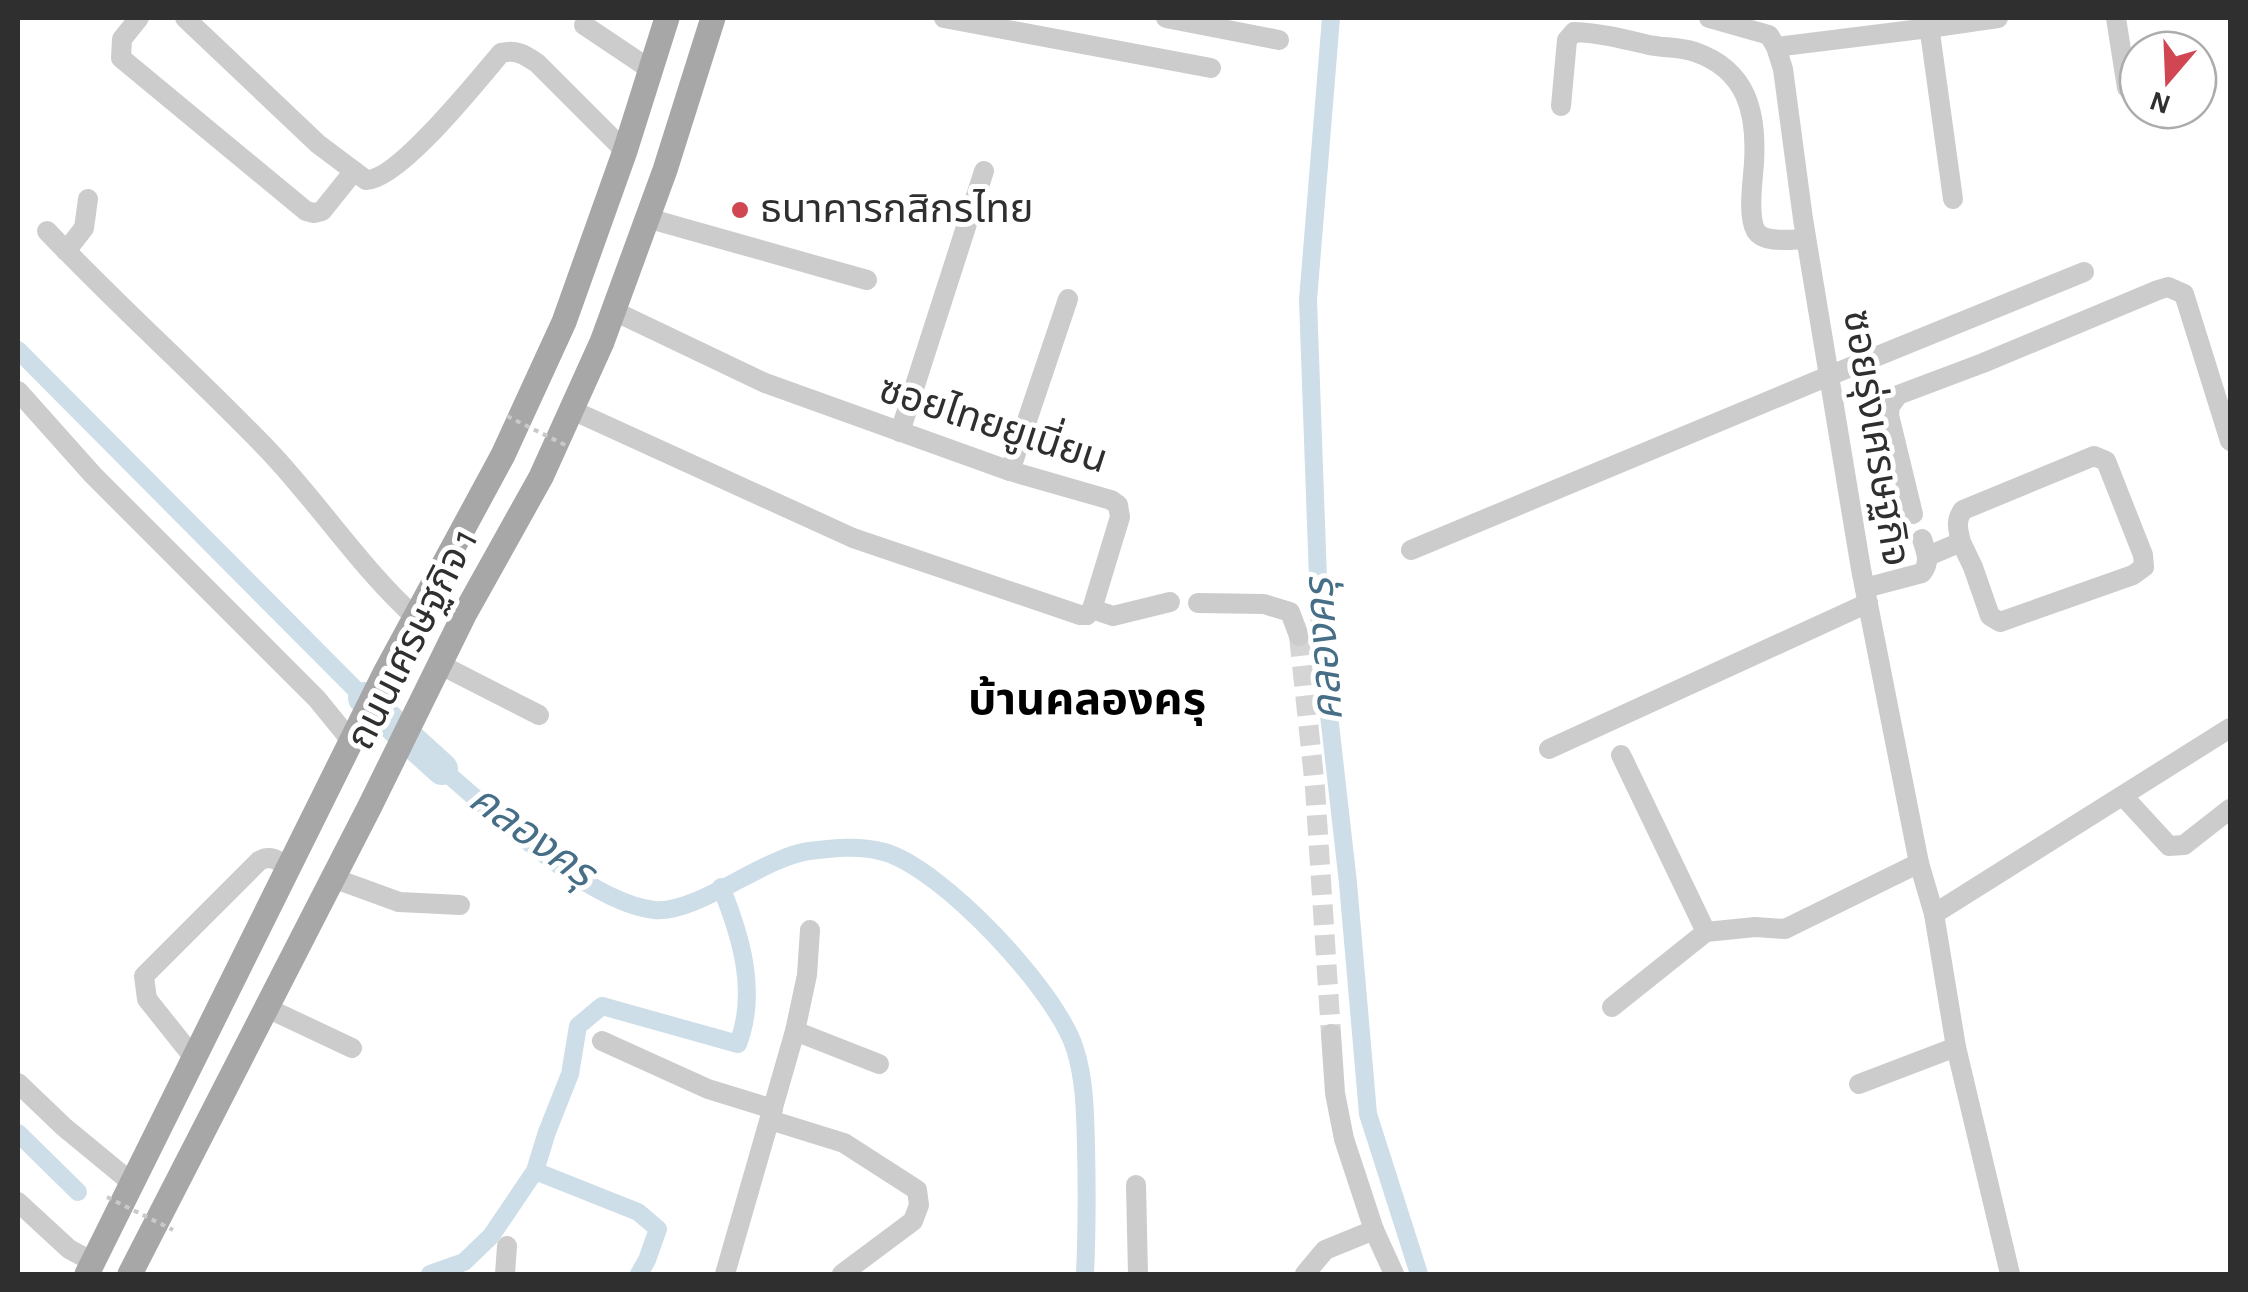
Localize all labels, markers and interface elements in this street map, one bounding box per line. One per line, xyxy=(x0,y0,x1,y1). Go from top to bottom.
north arrow xyxy=(2118,30,2218,130)
text: N xyxy=(2147,85,2174,118)
place label: ธนาคารกสิกรไทย xyxy=(760,189,1034,230)
marker: ธนาคารกสิกรไทย xyxy=(729,199,751,221)
street label: ซอยรุ่งเศรษฐกิจ xyxy=(1834,307,1918,569)
street label: ซอยไทยยูเนี่ยน xyxy=(873,361,1115,483)
street label: ถนนเศรษฐกิจ 1 xyxy=(340,522,486,756)
water label: คลองครุ xyxy=(1298,574,1353,723)
district label: บ้านคลองครุ xyxy=(968,676,1206,726)
water label: คลองครุ xyxy=(460,777,605,899)

